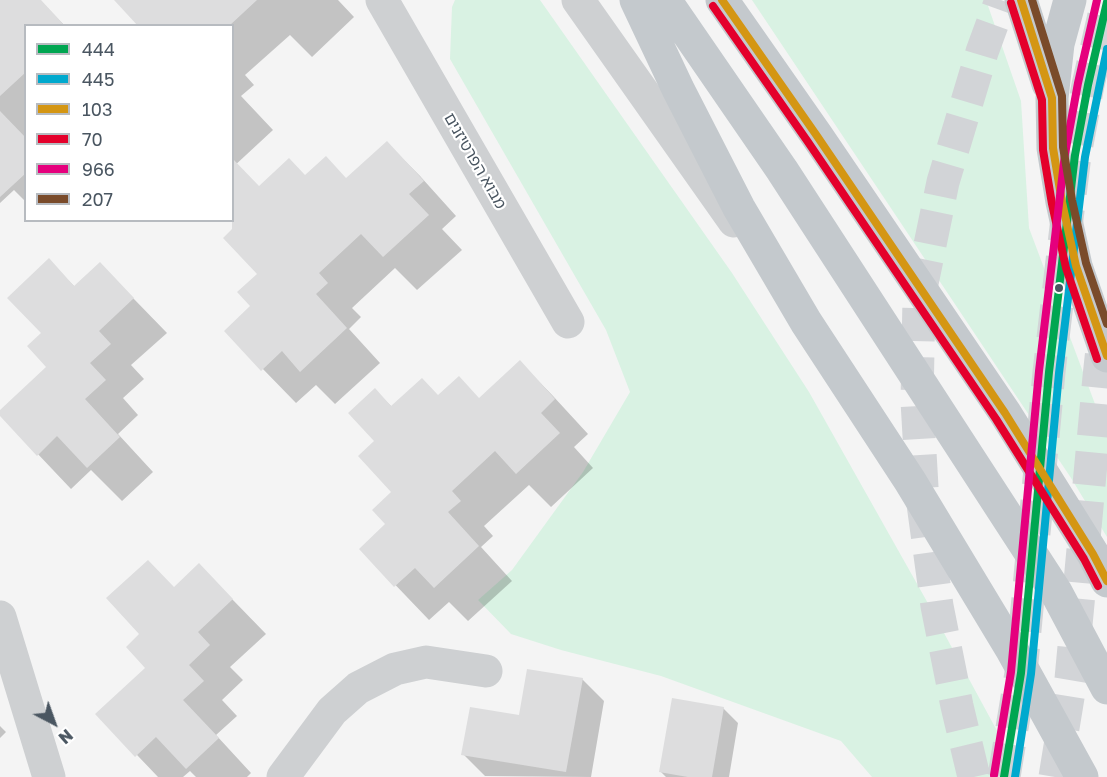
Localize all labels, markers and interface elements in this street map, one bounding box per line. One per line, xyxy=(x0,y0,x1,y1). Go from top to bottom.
legend xyxy=(24,24,234,222)
text: 444 xyxy=(82,38,115,60)
text: 445 xyxy=(82,68,114,90)
text: 103 xyxy=(82,98,112,120)
street label: מבוא הפרטיזנים xyxy=(440,110,510,212)
text: 70 xyxy=(82,128,103,150)
text: 966 xyxy=(82,158,115,180)
text: 207 xyxy=(82,188,113,210)
unlabelled marker xyxy=(1053,282,1065,294)
north arrow xyxy=(24,693,84,753)
text: N xyxy=(55,725,77,748)

